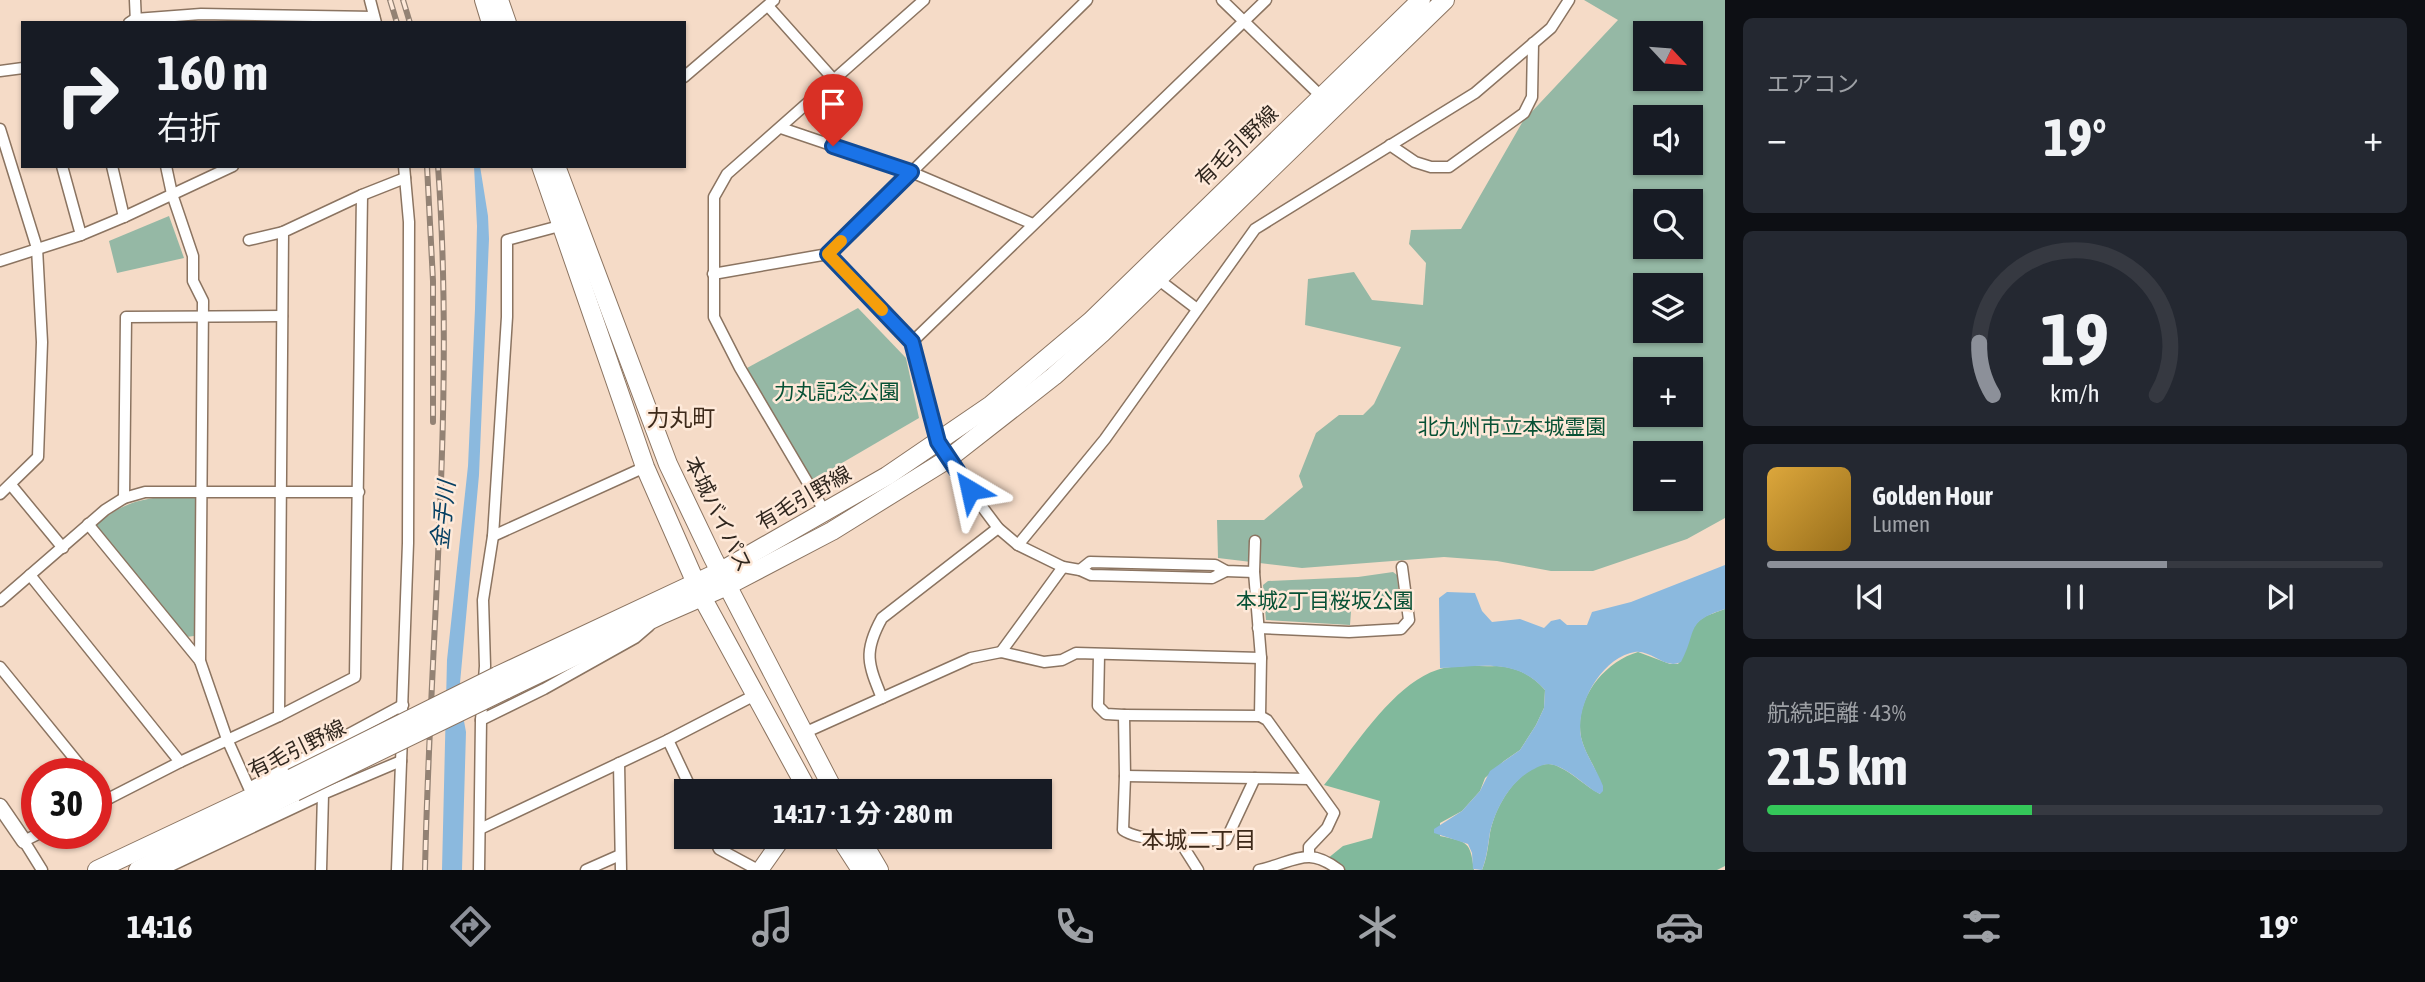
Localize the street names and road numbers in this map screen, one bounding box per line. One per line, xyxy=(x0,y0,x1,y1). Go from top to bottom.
street label: 有毛引野線 xyxy=(1190,100,1282,190)
street label: 本城バイパス xyxy=(681,452,757,575)
street label: 有毛引野線 xyxy=(752,460,855,534)
street label: 有毛引野線 xyxy=(244,714,349,782)

